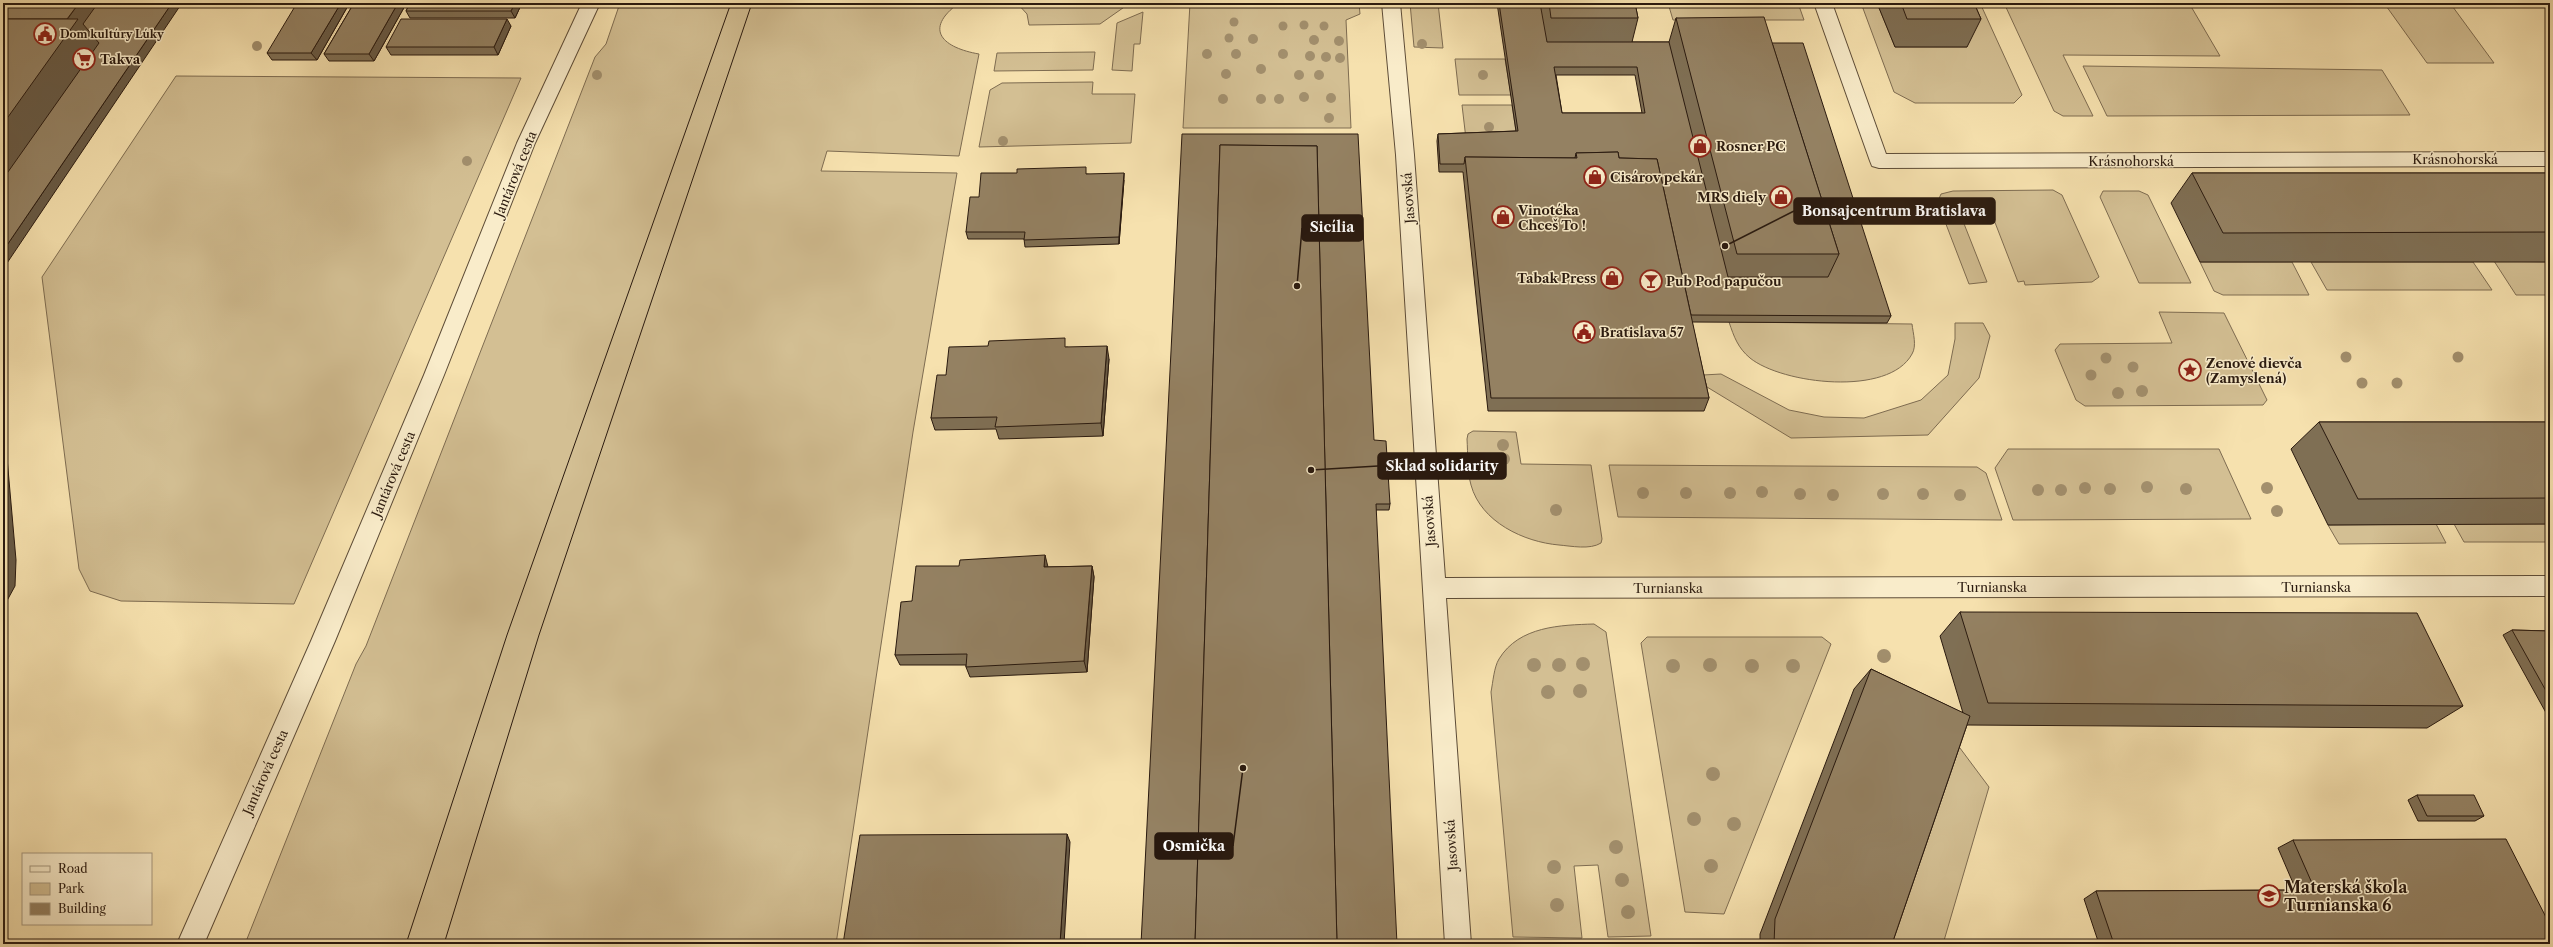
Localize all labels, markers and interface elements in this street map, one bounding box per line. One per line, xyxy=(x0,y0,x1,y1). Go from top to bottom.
public building icon: Dom kultúry Lúky xyxy=(32,21,58,47)
place label: Dom kultúry Lúky xyxy=(60,27,164,41)
supermarket icon: Takva xyxy=(71,46,97,72)
place label: Takva xyxy=(100,51,141,67)
street label: Jantárová cesta xyxy=(490,128,540,221)
shop icon: Rosner PC xyxy=(1687,133,1713,159)
place label: Rosner PC xyxy=(1716,138,1786,154)
street label: Krásnohorská xyxy=(2412,151,2498,167)
street label: Krásnohorská xyxy=(2088,153,2174,169)
shop icon: Cisárov pekár xyxy=(1582,164,1608,190)
place label: Cisárov pekár xyxy=(1610,169,1703,185)
street label: Jasovská xyxy=(1398,172,1418,226)
shop icon: MRS diely xyxy=(1768,184,1794,210)
place label: MRS diely xyxy=(1697,189,1767,205)
callout: Bonsajcentrum Bratislava xyxy=(1794,198,1995,224)
place label: Vinotéka Chceš To ! xyxy=(1517,202,1586,233)
text: Bonsajcentrum Bratislava xyxy=(1802,202,1987,220)
shop icon: Vinotéka Chceš To ! xyxy=(1490,204,1516,230)
callout: Sicília xyxy=(1302,215,1363,241)
text: Sicília xyxy=(1310,218,1355,236)
shop icon: Tabak Press xyxy=(1599,265,1625,291)
bar icon: Pub Pod papučou xyxy=(1638,268,1664,294)
place label: Tabak Press xyxy=(1517,270,1596,286)
place label: Pub Pod papučou xyxy=(1666,273,1782,289)
public building icon: Bratislava 57 xyxy=(1571,319,1597,345)
place label: Bratislava 57 xyxy=(1600,324,1684,340)
place label: Zenové dievča (Zamyslená) xyxy=(2206,355,2302,386)
place icon: Zenové dievča (Zamyslená) xyxy=(2177,357,2203,383)
street label: Jantárová cesta xyxy=(367,429,418,521)
callout: Sklad solidarity xyxy=(1378,453,1506,479)
text: Sklad solidarity xyxy=(1386,457,1499,475)
street label: Jasovská xyxy=(1419,495,1439,549)
street label: Turnianska xyxy=(1957,579,2027,595)
street label: Turnianska xyxy=(2281,579,2351,595)
street label: Turnianska xyxy=(1633,580,1703,596)
street label: Jantárová cesta xyxy=(238,727,291,819)
street label: Jasovská xyxy=(1441,819,1461,873)
callout: Osmička xyxy=(1155,833,1233,859)
text: Osmička xyxy=(1163,837,1226,855)
legend xyxy=(22,853,152,925)
text: Road xyxy=(58,861,88,876)
place label: Materská škola Turnianska 6 xyxy=(2284,877,2408,915)
text: Park xyxy=(58,881,85,896)
school or university icon: Materská škola Turnianska 6 xyxy=(2256,883,2282,909)
text: Building xyxy=(58,901,106,916)

